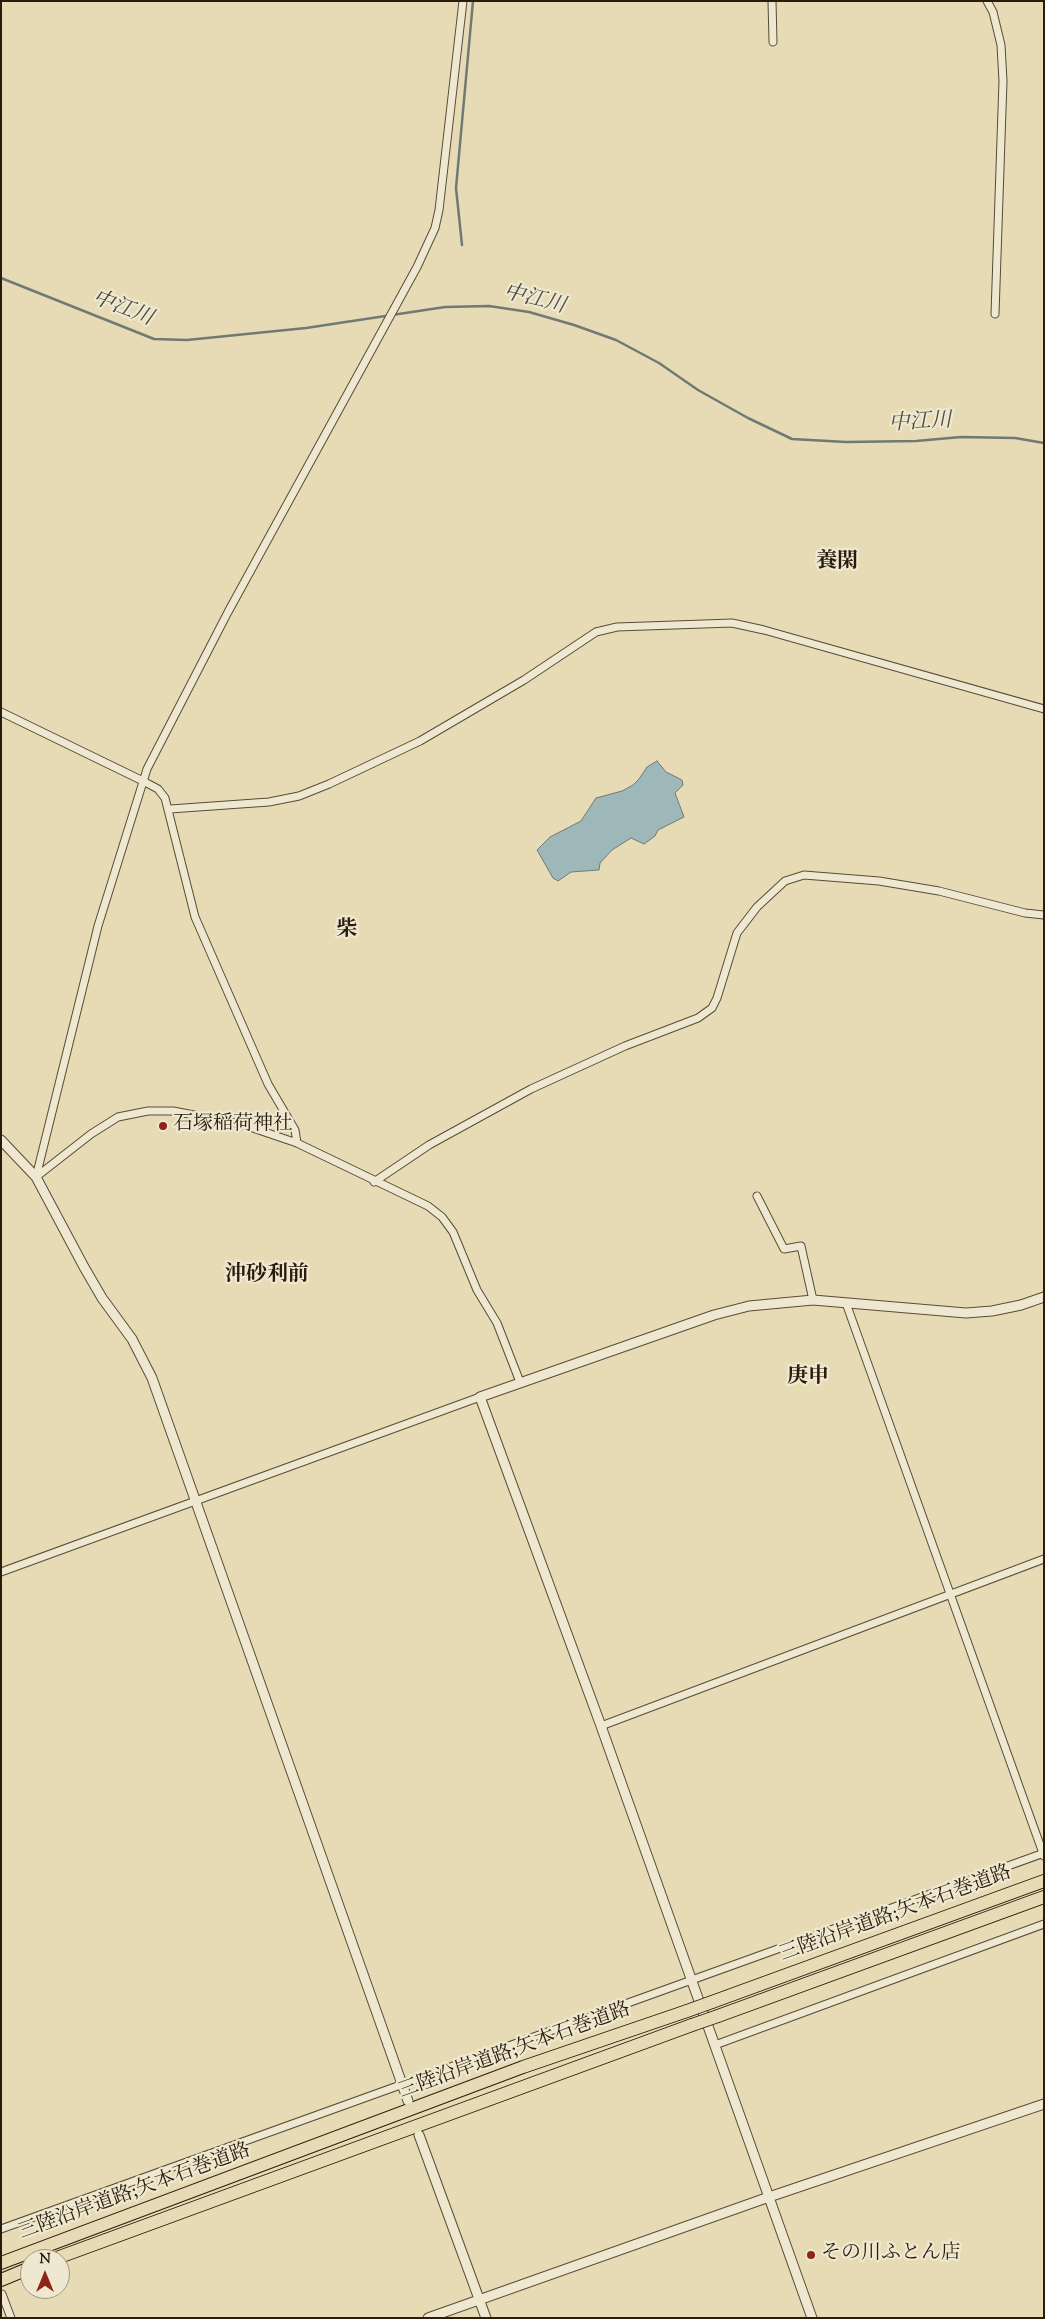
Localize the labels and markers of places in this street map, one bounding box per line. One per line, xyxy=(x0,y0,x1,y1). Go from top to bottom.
place label: 石塚稲荷神社 xyxy=(173,1114,293,1138)
marker: 石塚稲荷神社 xyxy=(157,1120,169,1132)
place label: その川ふとん店 xyxy=(821,2243,961,2267)
marker: その川ふとん店 xyxy=(805,2249,817,2261)

